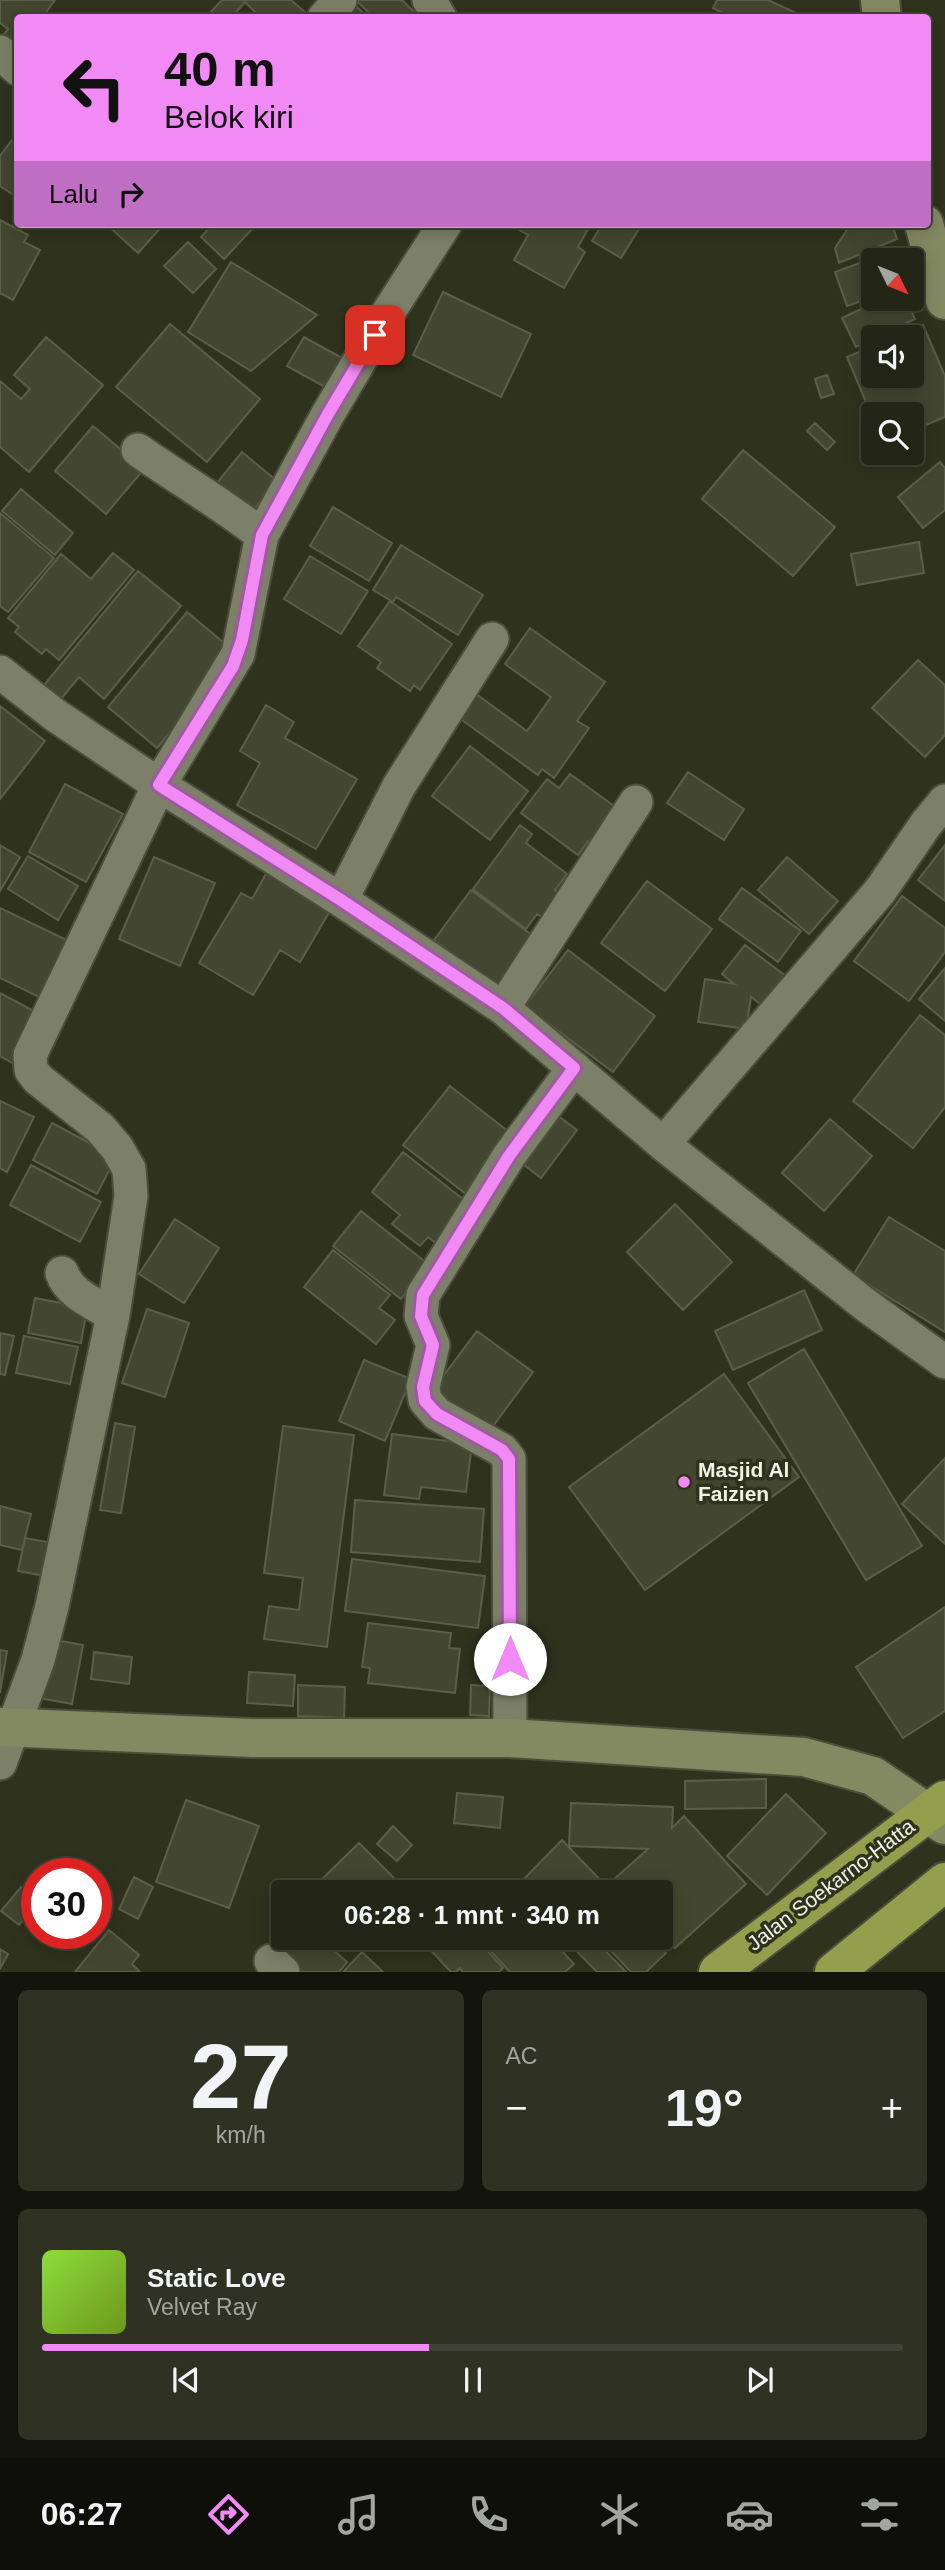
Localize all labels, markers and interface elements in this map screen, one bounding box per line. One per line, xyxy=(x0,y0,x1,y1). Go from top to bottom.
icon: left xyxy=(49,42,140,133)
text: 40 m xyxy=(164,42,276,96)
text: Belok kiri xyxy=(164,99,294,135)
icon: right xyxy=(112,175,150,213)
text: Lalu xyxy=(49,179,98,209)
north arrow xyxy=(861,248,924,312)
map controls xyxy=(861,248,924,465)
pin xyxy=(345,305,405,365)
icon: arrive xyxy=(356,316,394,354)
button: sound xyxy=(861,325,924,388)
button: search xyxy=(861,402,924,465)
place label: Masjid Al Faizien xyxy=(698,1458,789,1505)
marker: Masjid Al Faizien xyxy=(676,1474,692,1490)
position arrow xyxy=(473,1622,547,1696)
street label: Jalan Soekarno-Hatta xyxy=(743,1814,919,1955)
speed limit sign: 30 xyxy=(21,1858,112,1949)
text: 06:28 · 1 mnt · 340 m xyxy=(344,1900,600,1930)
text: 27 xyxy=(190,2026,291,2127)
text: AC xyxy=(506,2043,537,2069)
text: 19° xyxy=(665,2079,744,2137)
text: − xyxy=(506,2087,528,2129)
text: + xyxy=(881,2087,903,2129)
text: km/h xyxy=(216,2122,266,2148)
text: Static Love xyxy=(147,2263,286,2293)
text: Velvet Ray xyxy=(147,2294,257,2320)
icon: previous xyxy=(167,2361,205,2399)
icon: pause xyxy=(454,2361,492,2399)
icon: next xyxy=(741,2361,779,2399)
icon: directions xyxy=(204,2490,253,2539)
icon: music xyxy=(334,2490,383,2539)
icon: phone xyxy=(464,2490,513,2539)
icon: climate xyxy=(595,2490,644,2539)
icon: car xyxy=(725,2490,774,2539)
icon: filters xyxy=(855,2490,904,2539)
text: 06:27 xyxy=(41,2496,122,2532)

